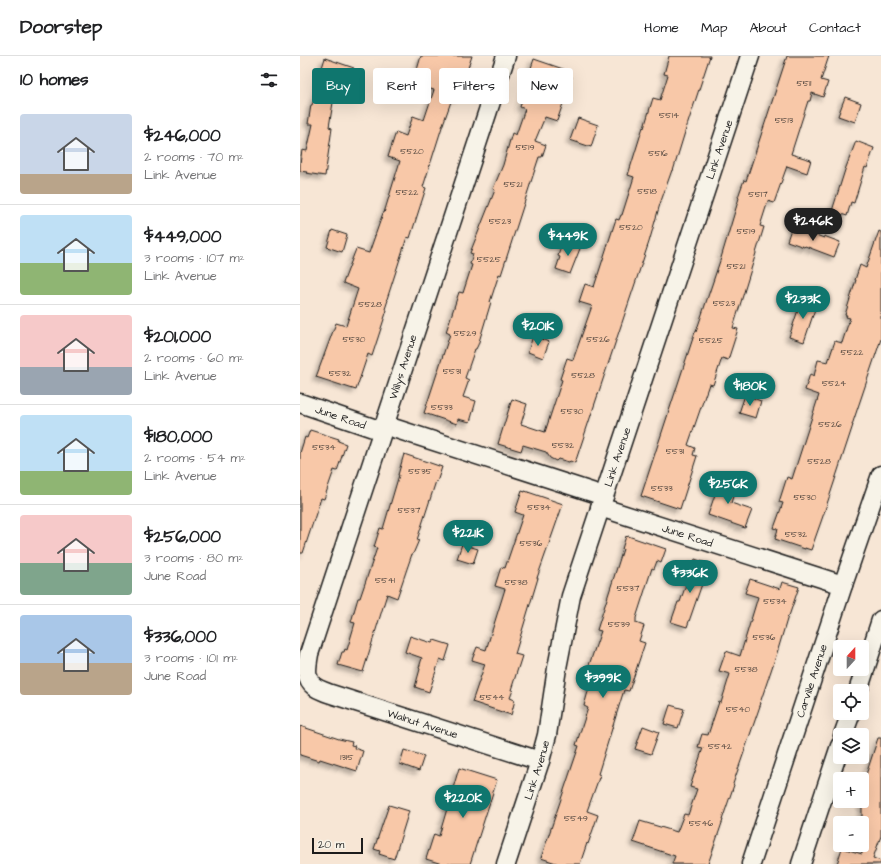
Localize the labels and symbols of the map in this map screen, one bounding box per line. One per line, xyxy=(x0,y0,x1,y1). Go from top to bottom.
house number: 5511 xyxy=(796,77,812,90)
house number: 5514 xyxy=(659,109,679,122)
house number: 5513 xyxy=(775,114,794,127)
street label: Link Avenue xyxy=(702,118,736,181)
house number: 5519 xyxy=(515,141,535,154)
house number: 5520 xyxy=(400,145,424,158)
house number: 5516 xyxy=(648,147,668,160)
house number: 5521 xyxy=(503,178,523,191)
house number: 5518 xyxy=(637,185,657,198)
house number: 5522 xyxy=(395,186,419,199)
house number: 5517 xyxy=(748,188,768,201)
pin: $246K xyxy=(785,208,841,242)
house number: 5523 xyxy=(489,215,512,228)
house number: 5520 xyxy=(619,221,643,234)
pin: $449K xyxy=(540,223,596,257)
house number: 5519 xyxy=(736,225,756,238)
house number: 5525 xyxy=(477,253,502,266)
house number: 5521 xyxy=(726,260,746,273)
pin: $233K xyxy=(775,286,831,320)
house number: 5523 xyxy=(713,297,736,310)
house number: 5528 xyxy=(358,298,382,311)
pin: $201K xyxy=(510,313,566,347)
house number: 5529 xyxy=(453,327,477,340)
house number: 5530 xyxy=(342,333,366,346)
street label: Willys Avenue xyxy=(385,333,421,402)
house number: 5526 xyxy=(586,333,610,346)
house number: 5525 xyxy=(699,334,724,347)
house number: 5522 xyxy=(840,346,864,359)
house number: 5531 xyxy=(443,365,461,378)
house number: 5532 xyxy=(329,367,352,380)
house number: 5528 xyxy=(571,369,595,382)
pin: $180K xyxy=(722,373,778,407)
house number: 5524 xyxy=(822,377,846,390)
street label: June Road xyxy=(313,401,368,433)
house number: 5533 xyxy=(431,401,453,414)
house number: 5530 xyxy=(560,405,584,418)
house number: 5526 xyxy=(818,418,842,431)
street label: Link Avenue xyxy=(600,425,634,489)
house number: 5532 xyxy=(552,439,575,452)
house number: 5534 xyxy=(312,441,336,454)
house number: 5531 xyxy=(666,445,684,458)
house number: 5528 xyxy=(807,455,831,468)
house number: 5535 xyxy=(408,465,432,478)
pin: $256K xyxy=(700,471,756,505)
house number: 5533 xyxy=(651,482,673,495)
house number: 5530 xyxy=(793,491,817,504)
house number: 5534 xyxy=(527,501,551,514)
house number: 5537 xyxy=(398,504,421,517)
pin: $221K xyxy=(440,520,496,554)
street label: June Road xyxy=(660,520,715,550)
house number: 5532 xyxy=(785,528,808,541)
house number: 5536 xyxy=(520,537,543,550)
pin: $336K xyxy=(662,560,718,594)
house number: 5541 xyxy=(375,574,395,587)
house number: 5538 xyxy=(504,576,528,589)
house number: 5537 xyxy=(617,582,640,595)
house number: 5534 xyxy=(763,595,787,608)
house number: 5539 xyxy=(608,618,630,631)
house number: 5536 xyxy=(753,631,776,644)
north arrow xyxy=(833,640,869,676)
street label: Carville Avenue xyxy=(792,642,831,719)
house number: 5538 xyxy=(734,663,758,676)
pin: $399K xyxy=(575,665,631,699)
house number: 5544 xyxy=(480,691,505,704)
house number: 5540 xyxy=(726,703,751,716)
street label: Walnut Avenue xyxy=(385,705,460,742)
street label: Link Avenue xyxy=(520,738,553,802)
house number: 5542 xyxy=(708,740,733,753)
house number: 1315 xyxy=(340,751,354,764)
pin: $220K xyxy=(435,785,491,819)
house number: 5549 xyxy=(564,812,588,825)
house number: 5546 xyxy=(689,817,714,830)
scale bar xyxy=(312,836,363,855)

